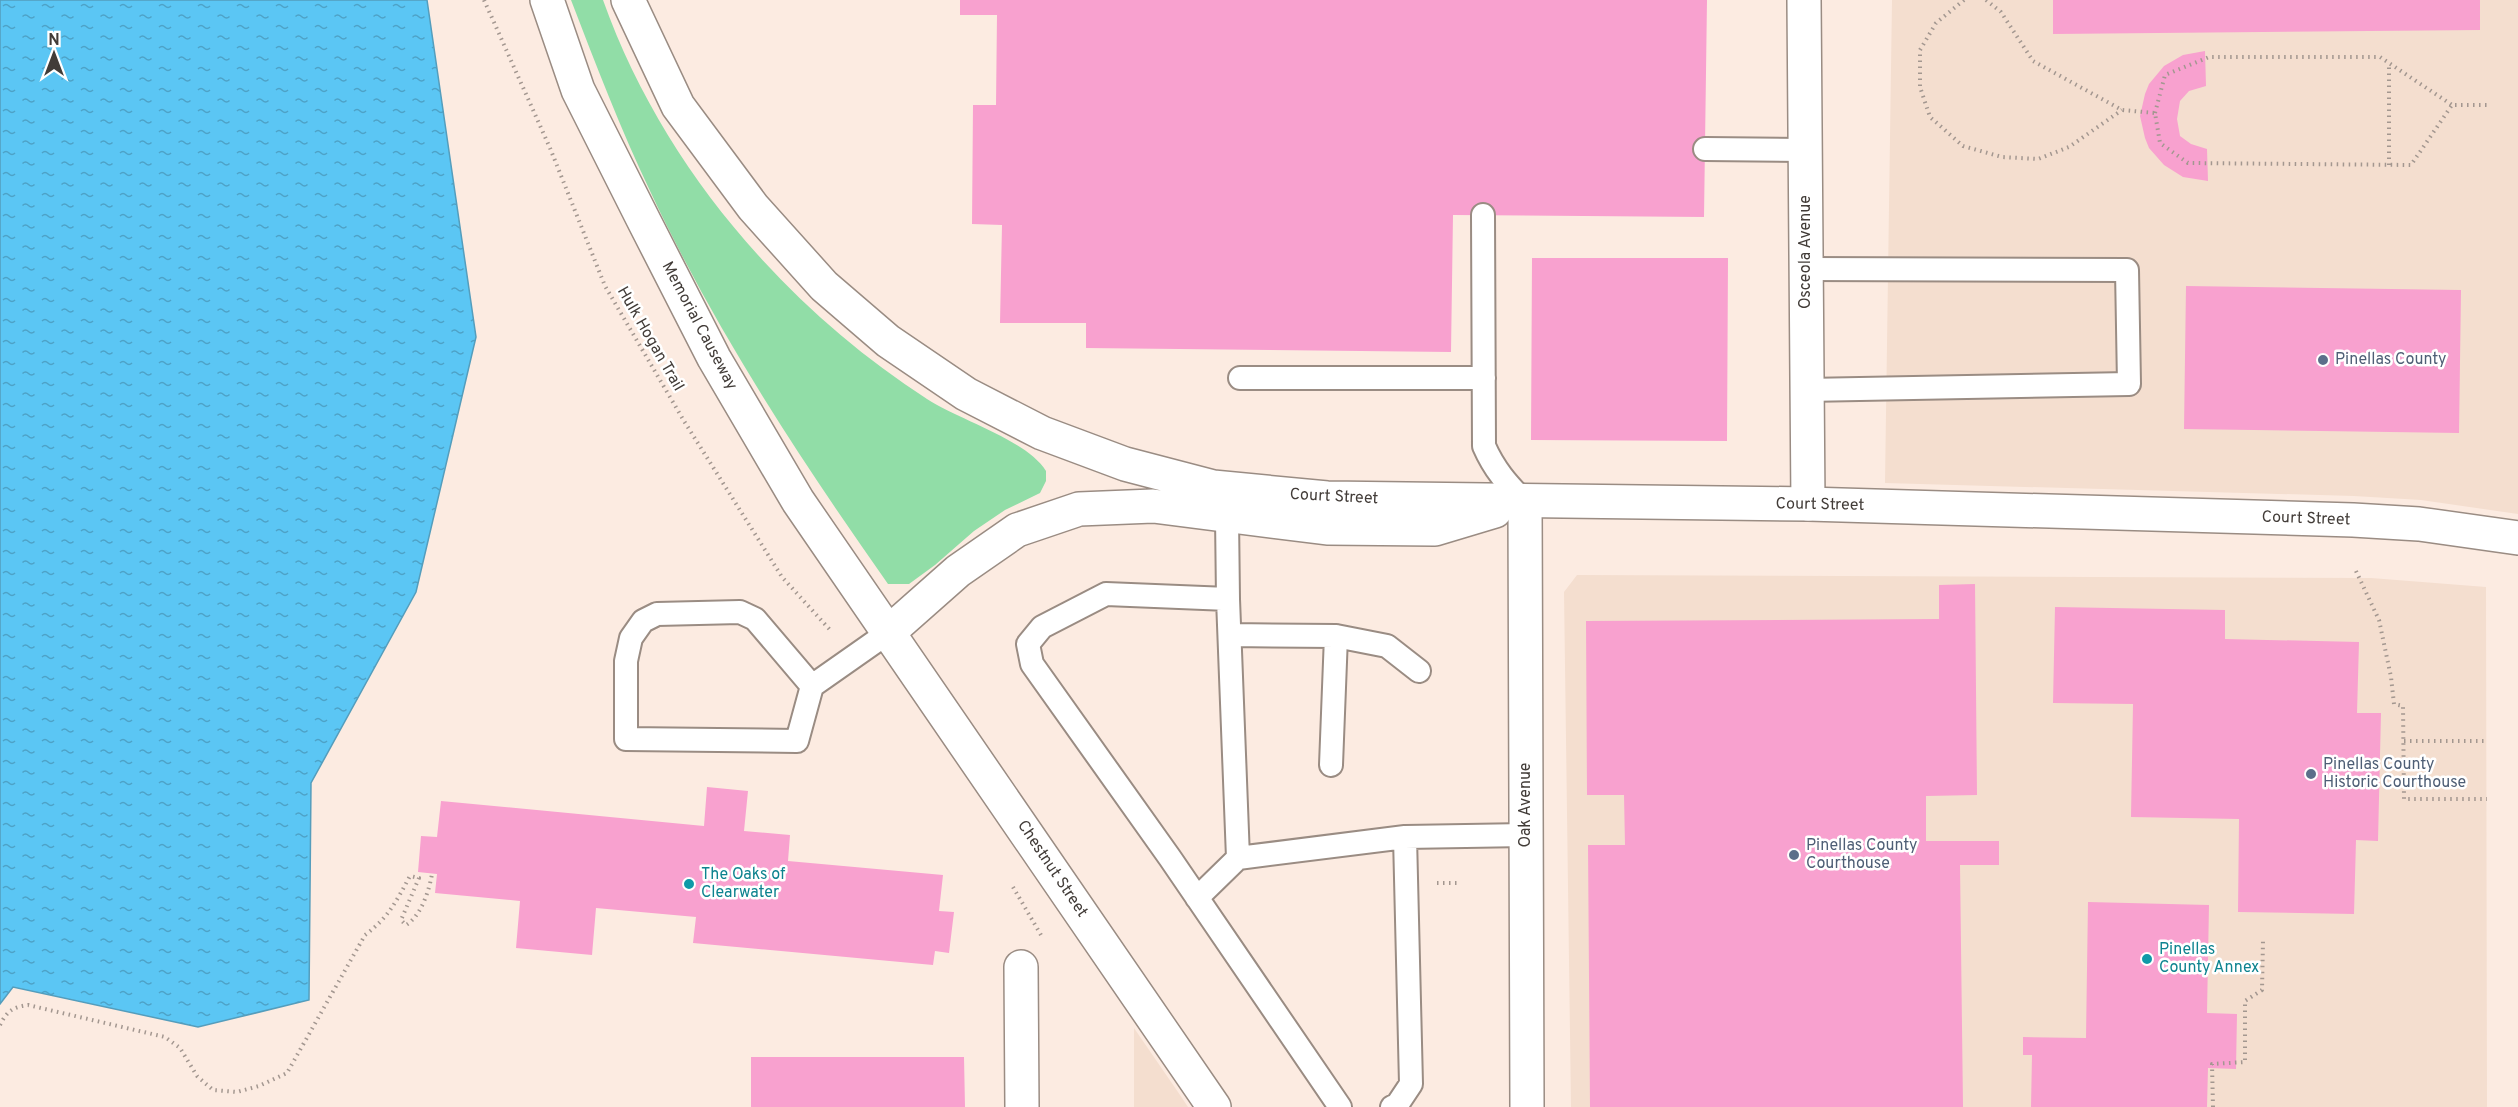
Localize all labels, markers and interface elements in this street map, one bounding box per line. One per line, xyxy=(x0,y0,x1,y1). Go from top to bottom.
north arrow xyxy=(24,24,84,84)
text: N xyxy=(48,31,60,51)
street label: Osceola Avenue xyxy=(1796,195,1816,309)
street label: Memorial Causeway xyxy=(657,258,741,394)
street label: Hulk Hogan Trail xyxy=(612,283,688,395)
place label: Pinellas County xyxy=(2335,350,2447,370)
marker: Pinellas County xyxy=(2316,353,2330,367)
street label: Court Street xyxy=(1289,485,1379,509)
street label: Court Street xyxy=(1775,494,1865,516)
street label: Court Street xyxy=(2261,507,2351,531)
place label: Pinellas County Historic Courthouse xyxy=(2323,755,2466,793)
street label: Oak Avenue xyxy=(1516,763,1536,847)
marker: Pinellas County Historic Courthouse xyxy=(2304,767,2318,781)
street label: Chestnut Street xyxy=(1012,817,1092,921)
place label: Pinellas County Courthouse xyxy=(1806,836,1918,874)
marker: Pinellas County Courthouse xyxy=(1787,848,1801,862)
place label: The Oaks of Clearwater xyxy=(701,865,786,903)
marker: The Oaks of Clearwater xyxy=(682,877,696,891)
place label: Pinellas County Annex xyxy=(2159,940,2259,978)
marker: Pinellas County Annex xyxy=(2140,952,2154,966)

